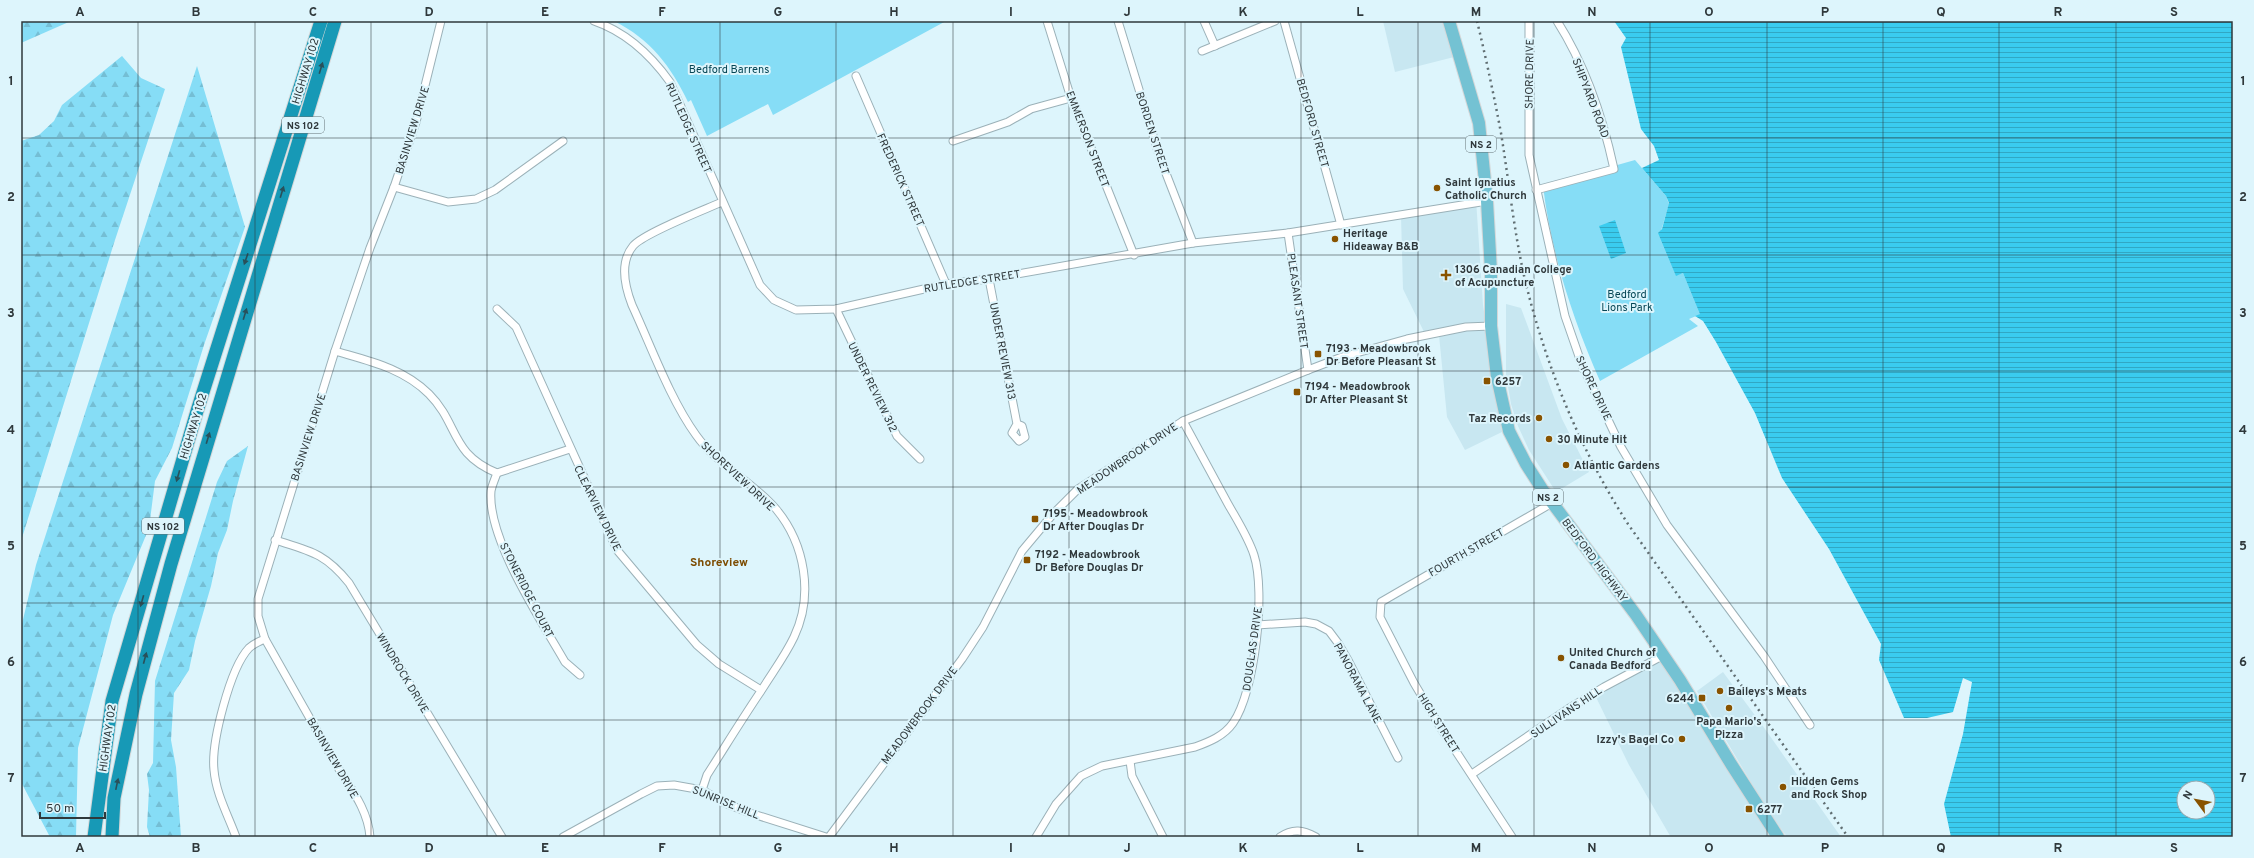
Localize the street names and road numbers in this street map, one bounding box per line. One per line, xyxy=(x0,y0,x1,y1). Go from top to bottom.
street label: HIGHWAY 102 xyxy=(289,37,323,106)
street label: SHORE DRIVE xyxy=(1522,39,1538,109)
street label: SHIPYARD ROAD xyxy=(1568,57,1612,140)
street label: BEDFORD STREET xyxy=(1293,77,1331,170)
street label: RUTLEDGE STREET xyxy=(662,81,714,176)
street label: BASINVIEW DRIVE xyxy=(393,85,433,176)
street label: EMMERSON STREET xyxy=(1062,89,1112,190)
street label: BORDEN STREET xyxy=(1132,90,1172,177)
road number: NS 102 xyxy=(282,117,324,133)
street label: FREDERICK STREET xyxy=(873,131,927,229)
road number: NS 2 xyxy=(1466,136,1496,152)
street label: PLEASANT STREET xyxy=(1283,252,1311,350)
street label: RUTLEDGE STREET xyxy=(923,267,1021,297)
street label: UNDER REVIEW 313 xyxy=(986,301,1018,401)
street label: UNDER REVIEW 312 xyxy=(844,340,900,435)
street label: SHORE DRIVE xyxy=(1572,354,1614,423)
street label: HIGHWAY 102 xyxy=(177,392,211,461)
street label: BASINVIEW DRIVE xyxy=(288,392,330,483)
street label: MEADOWBROOK DRIVE xyxy=(1074,420,1181,498)
street label: SHOREVIEW DRIVE xyxy=(698,439,777,514)
street label: CLEARVIEW DRIVE xyxy=(570,463,624,554)
road number: NS 2 xyxy=(1533,489,1563,505)
street label: BEDFORD HIGHWAY xyxy=(1558,516,1630,605)
road number: NS 102 xyxy=(142,518,184,534)
street label: FOURTH STREET xyxy=(1426,526,1507,580)
street label: STONERIDGE COURT xyxy=(496,540,556,641)
street label: DOUGLAS DRIVE xyxy=(1240,606,1266,692)
street label: WINDROCK DRIVE xyxy=(373,631,432,716)
street label: PANORAMA LANE xyxy=(1330,641,1384,726)
street label: MEADOWBROOK DRIVE xyxy=(878,664,961,767)
street label: SULLIVANS HILL xyxy=(1528,684,1605,742)
street label: HIGH STREET xyxy=(1414,691,1462,756)
street label: HIGHWAY 102 xyxy=(96,703,120,773)
street label: BASINVIEW DRIVE xyxy=(303,715,361,802)
street label: SUNRISE HILL xyxy=(690,783,761,823)

